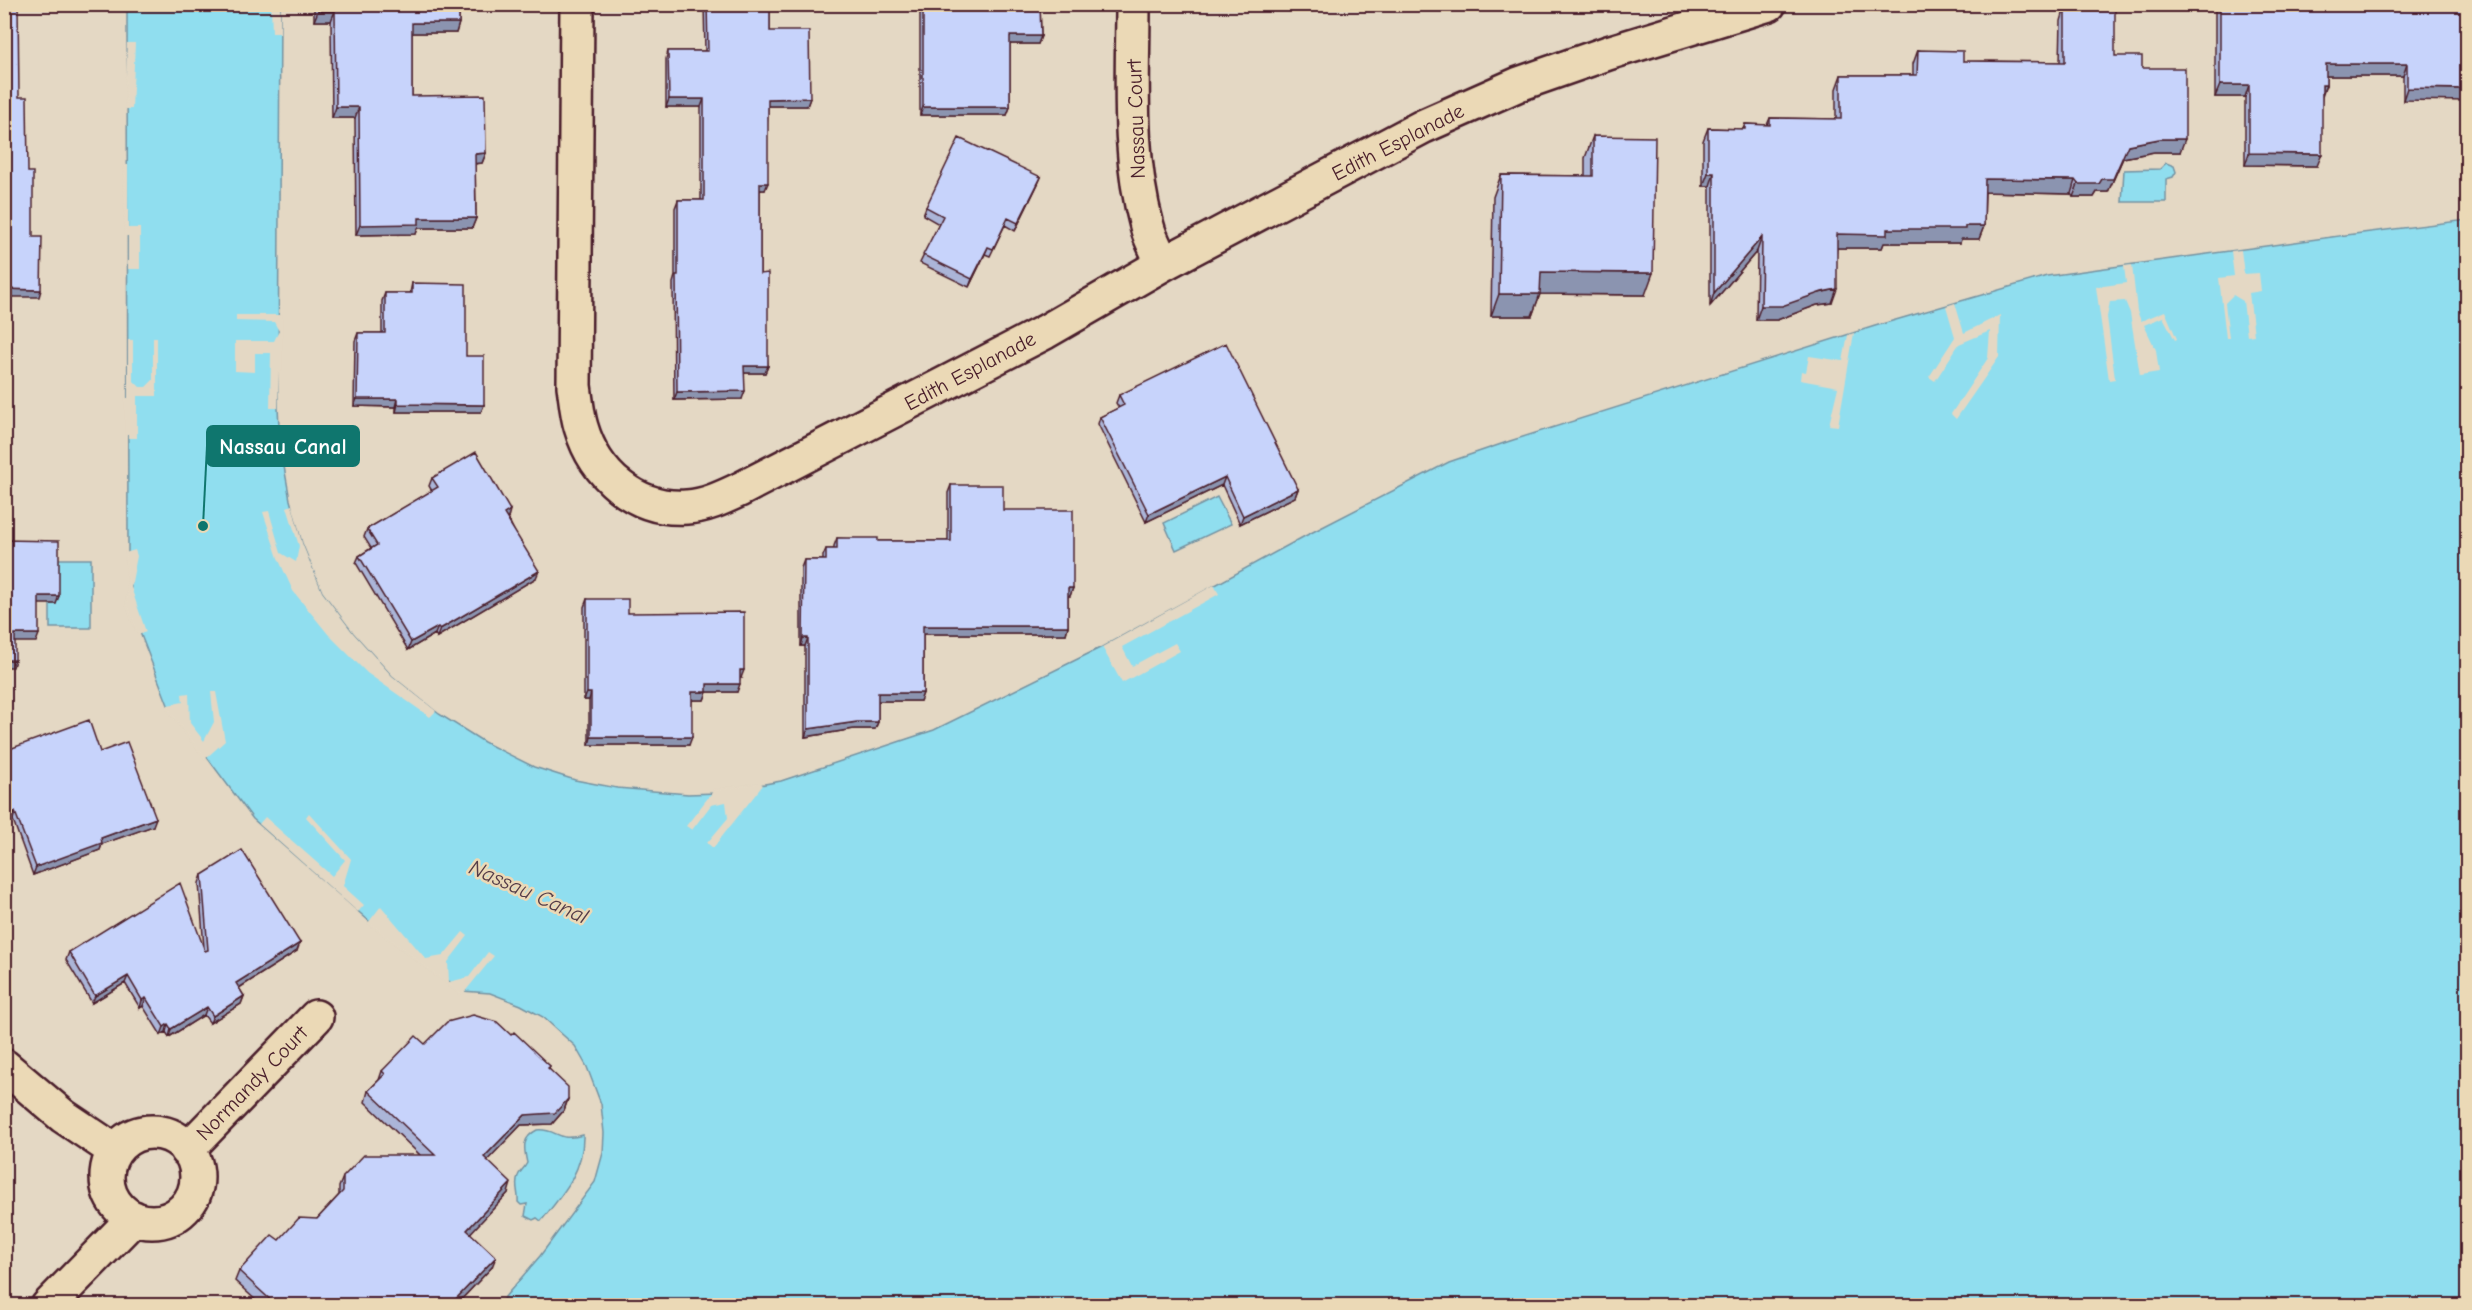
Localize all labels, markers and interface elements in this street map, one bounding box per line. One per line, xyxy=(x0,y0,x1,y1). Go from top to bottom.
street label: Nassau Court xyxy=(1122,58,1150,179)
street label: Edith Esplanade xyxy=(1328,98,1468,186)
street label: Edith Esplanade xyxy=(900,326,1040,416)
callout: Nassau Canal xyxy=(207,426,359,466)
text: Nassau Canal xyxy=(219,434,347,460)
water label: Nassau Canal xyxy=(465,854,593,930)
street label: Normandy Court xyxy=(191,1020,313,1145)

